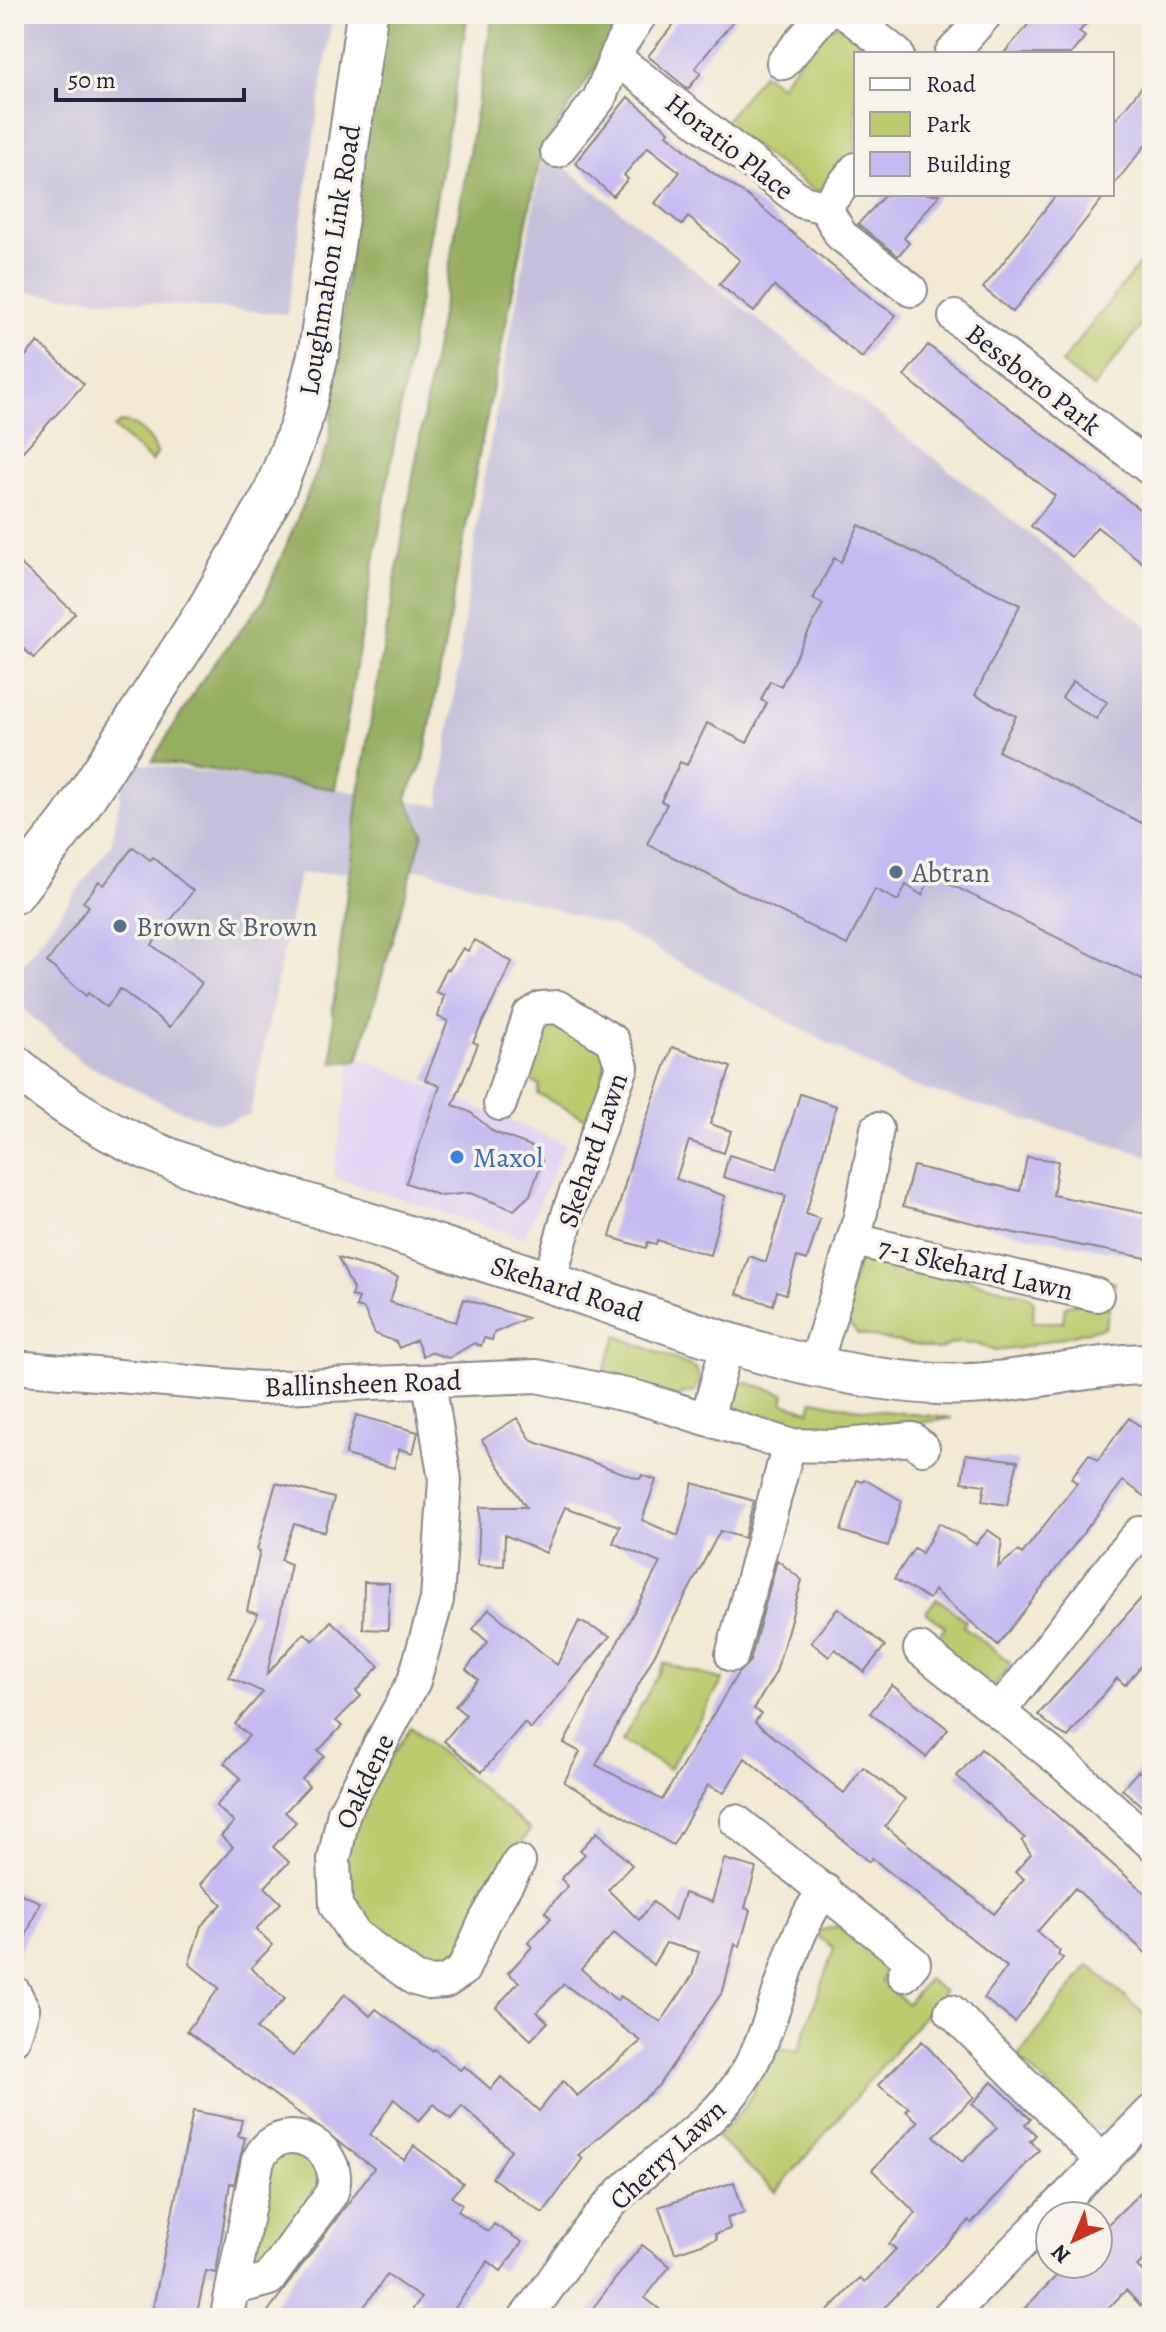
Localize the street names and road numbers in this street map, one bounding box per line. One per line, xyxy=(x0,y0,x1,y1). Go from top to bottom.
street label: Horatio Place xyxy=(657,84,802,209)
street label: Loughmahon Link Road xyxy=(290,121,370,398)
street label: Bessboro Park xyxy=(958,315,1109,445)
street label: Skehard Lawn xyxy=(549,1068,637,1233)
street label: 7-1 Skehard Lawn xyxy=(875,1228,1077,1310)
street label: Skehard Road xyxy=(486,1247,649,1332)
street label: Ballinsheen Road xyxy=(264,1362,463,1406)
street label: Oakdene xyxy=(326,1728,404,1835)
street label: Cherry Lawn xyxy=(601,2091,734,2219)

